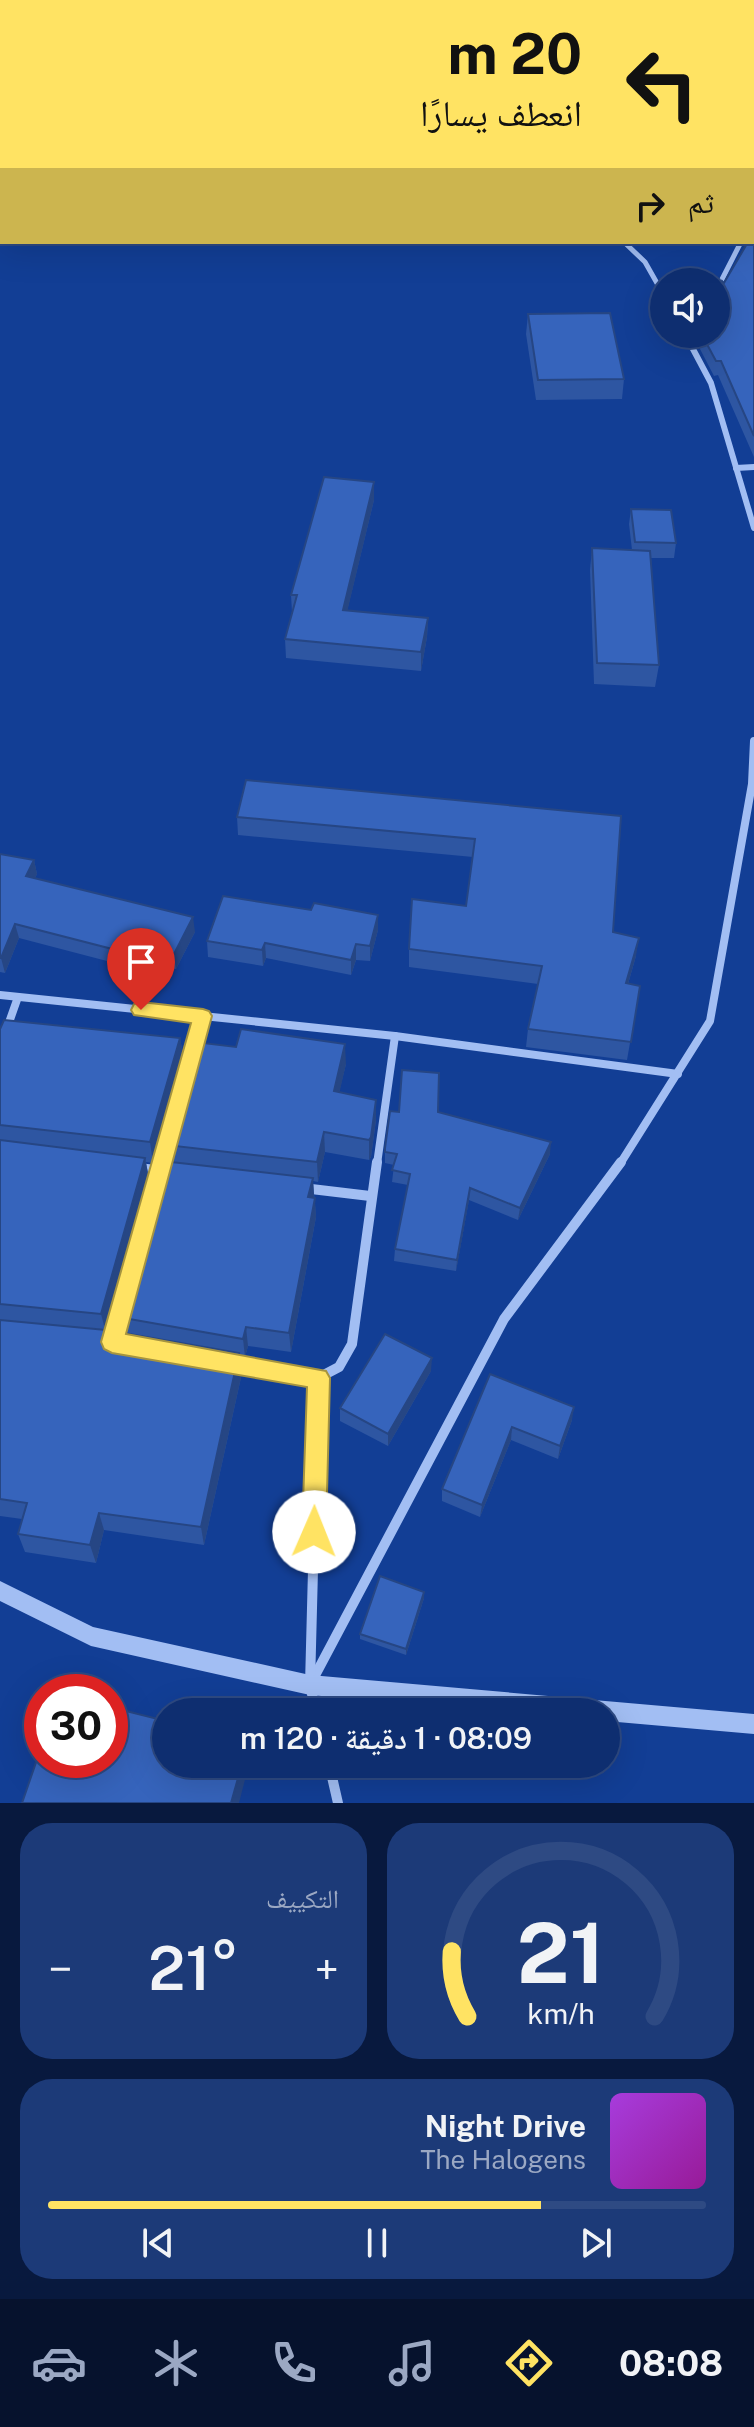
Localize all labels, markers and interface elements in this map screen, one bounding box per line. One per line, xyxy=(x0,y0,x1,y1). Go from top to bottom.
text: 20 m xyxy=(448,21,582,87)
icon: left xyxy=(610,32,714,136)
text: انعطف يسارًا xyxy=(420,92,582,134)
icon: right xyxy=(628,184,672,228)
text: ثم xyxy=(688,184,714,220)
map controls xyxy=(650,268,730,348)
button: sound xyxy=(650,268,730,348)
pin xyxy=(107,928,175,1010)
icon: arrive xyxy=(119,940,163,984)
position arrow xyxy=(272,1490,356,1574)
speed limit sign: 30 xyxy=(24,1674,128,1778)
text: 08:09 · 1 دقيقة · 120 m xyxy=(240,1720,532,1756)
text: التكييف xyxy=(266,1883,339,1914)
text: 21 xyxy=(516,1904,605,2002)
text: 21° xyxy=(148,1933,239,2004)
text: − xyxy=(48,1943,72,1995)
text: + xyxy=(315,1943,339,1995)
text: km/h xyxy=(527,1997,594,2030)
text: Night Drive xyxy=(425,2108,586,2144)
text: The Halogens xyxy=(420,2144,586,2175)
icon: previous xyxy=(136,2221,180,2265)
icon: pause xyxy=(355,2221,399,2265)
icon: next xyxy=(574,2221,618,2265)
icon: car xyxy=(31,2335,87,2391)
icon: climate xyxy=(148,2335,204,2391)
icon: phone xyxy=(266,2335,322,2391)
icon: music xyxy=(384,2335,440,2391)
icon: directions xyxy=(501,2335,557,2391)
text: 08:08 xyxy=(619,2342,723,2384)

